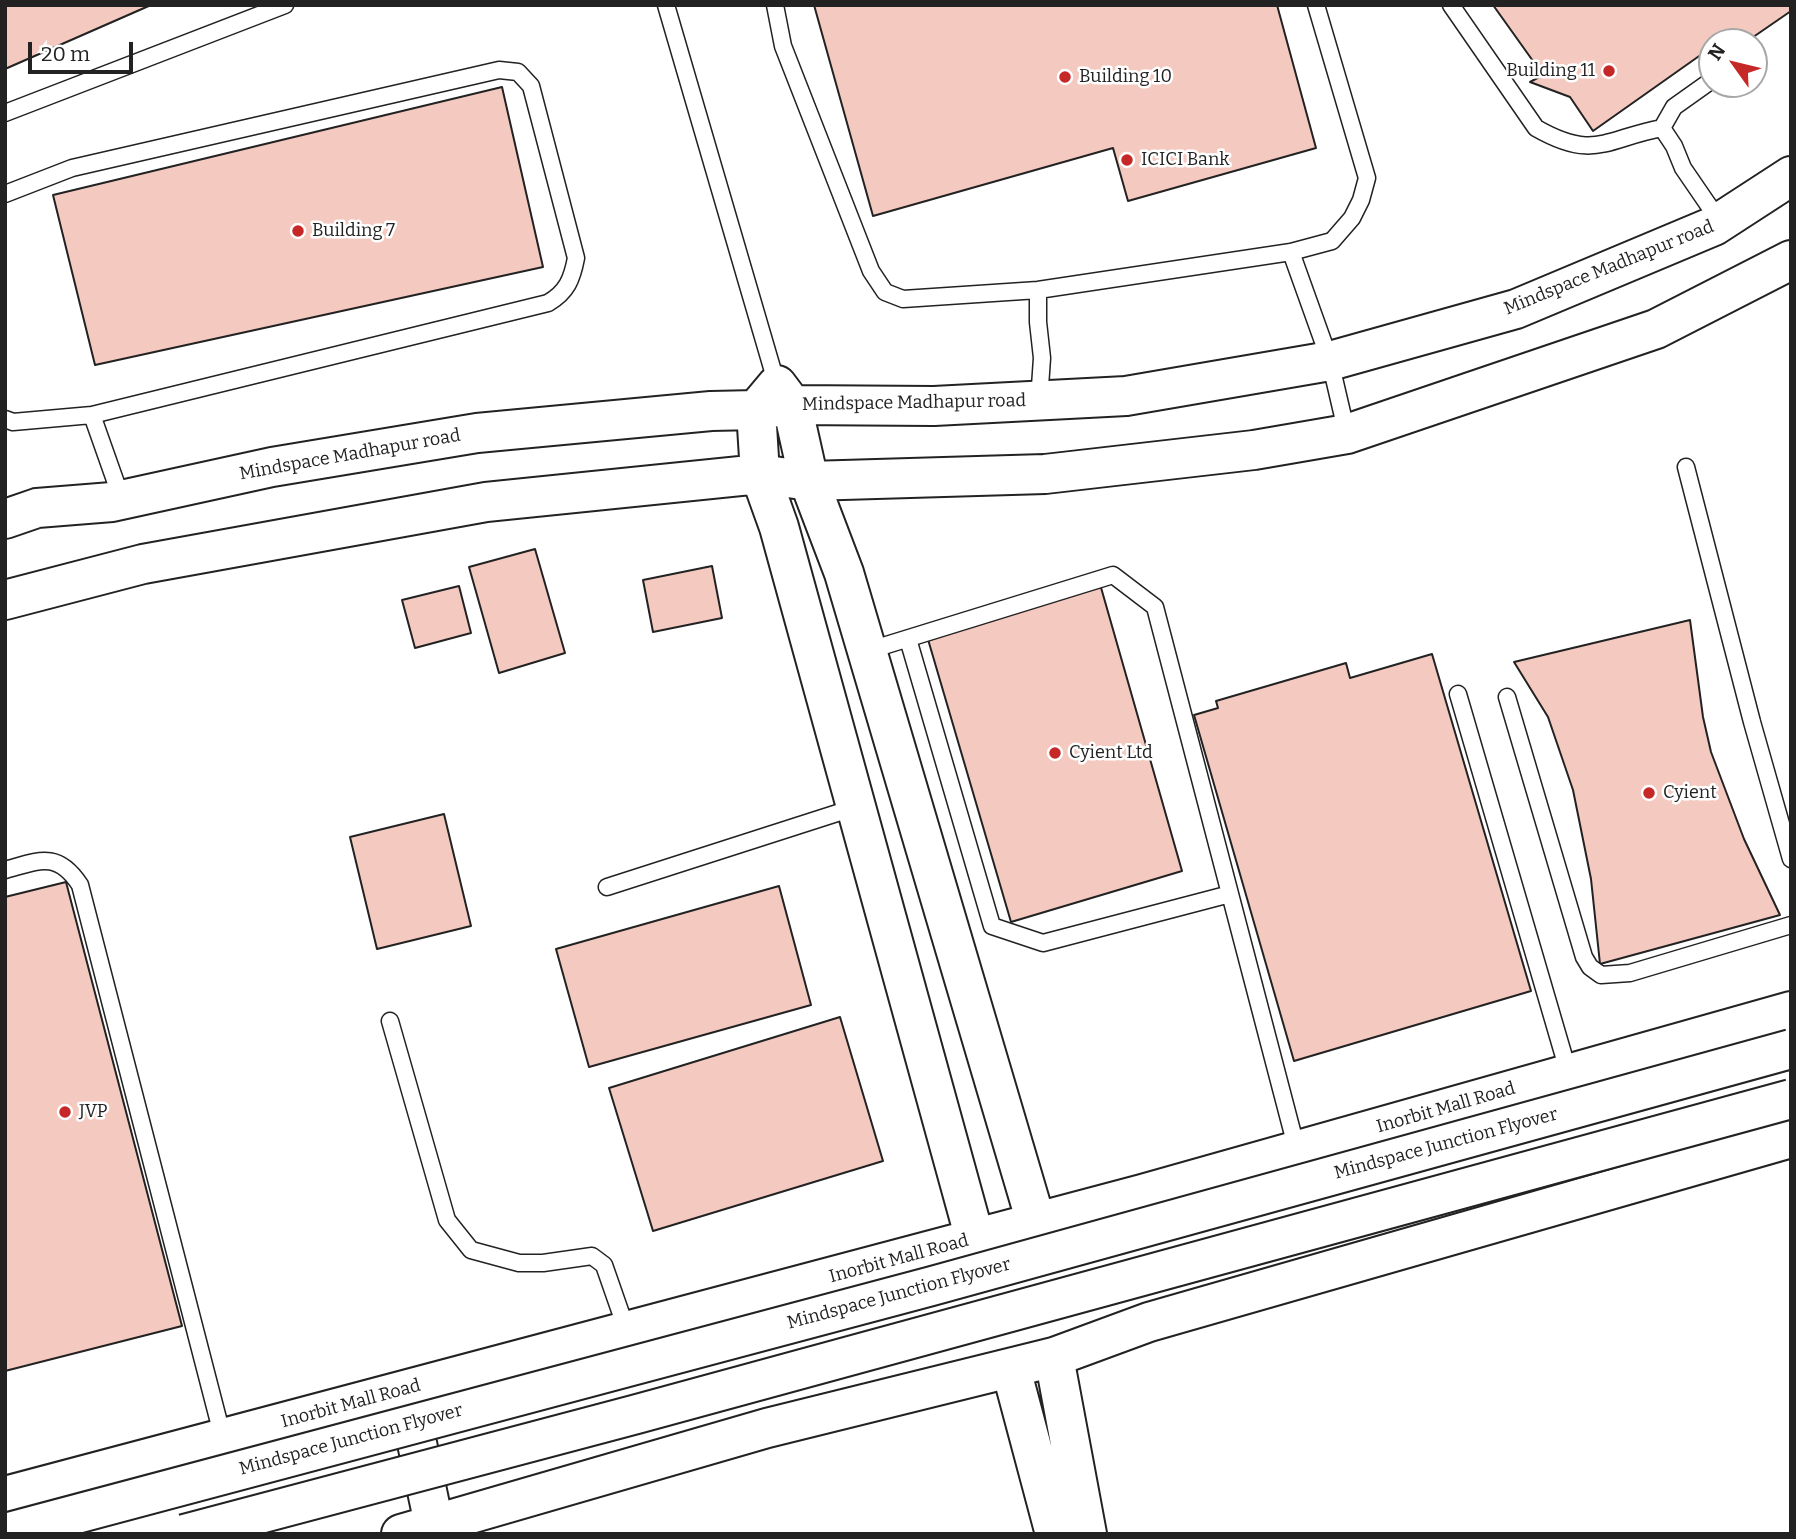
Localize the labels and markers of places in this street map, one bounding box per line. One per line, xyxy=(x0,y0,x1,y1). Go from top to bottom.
place label: Building 11 xyxy=(1506,60,1595,82)
marker: Building 11 xyxy=(1601,63,1617,79)
place label: Building 10 xyxy=(1079,66,1172,88)
marker: Building 10 xyxy=(1057,69,1073,85)
place label: ICICI Bank xyxy=(1141,149,1229,171)
marker: ICICI Bank xyxy=(1119,152,1135,168)
place label: Building 7 xyxy=(312,220,395,242)
marker: Building 7 xyxy=(290,223,306,239)
place label: Cyient Ltd xyxy=(1069,742,1153,764)
marker: Cyient Ltd xyxy=(1047,745,1063,761)
place label: Cyient xyxy=(1663,782,1717,804)
marker: Cyient xyxy=(1641,785,1657,801)
place label: JVP xyxy=(79,1101,107,1123)
marker: JVP xyxy=(57,1104,73,1120)

